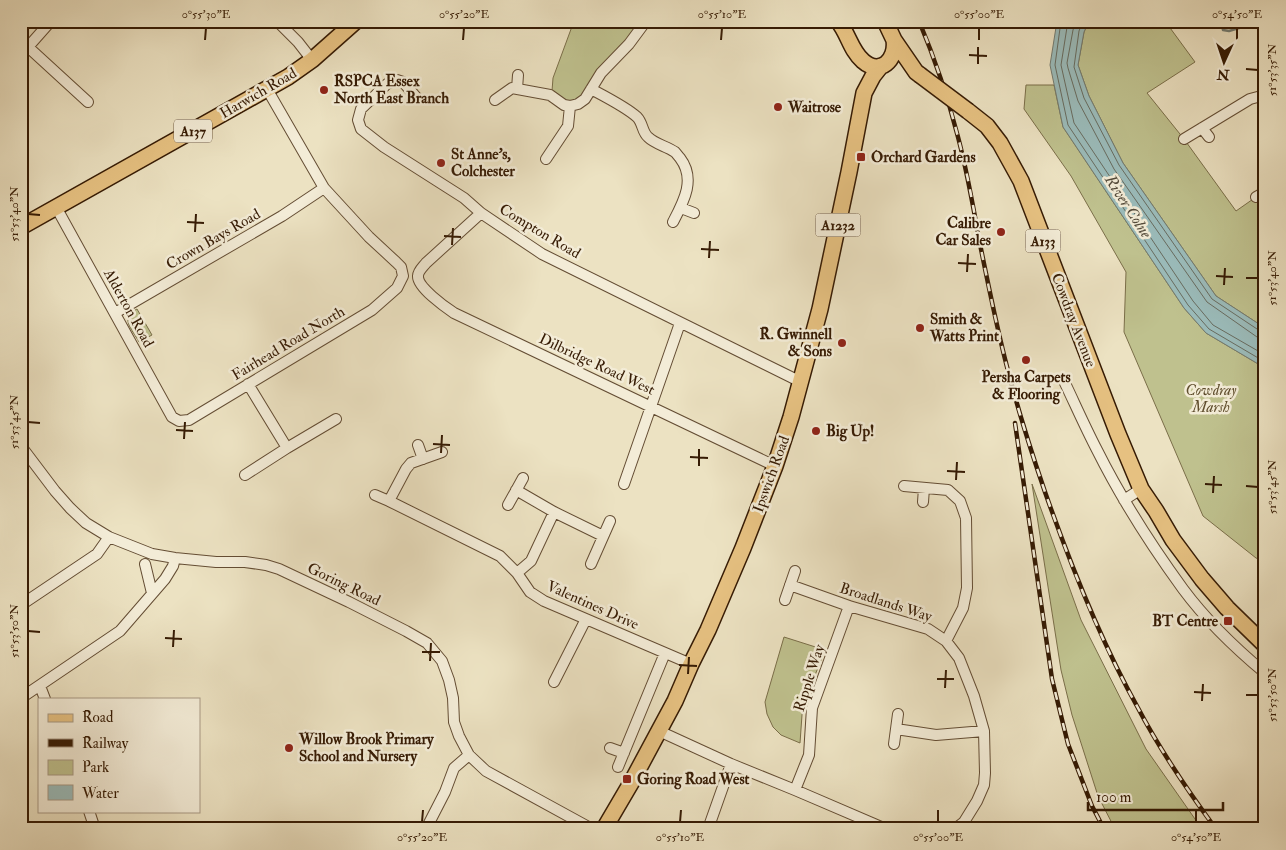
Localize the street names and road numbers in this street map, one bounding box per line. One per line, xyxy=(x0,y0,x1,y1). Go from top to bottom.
street label: Harwich Road xyxy=(216,63,301,123)
road number: A137 xyxy=(174,120,212,142)
street label: Compton Road xyxy=(495,200,584,264)
street label: Crown Bays Road xyxy=(163,204,264,274)
road number: A1232 xyxy=(816,214,860,236)
road number: A133 xyxy=(1026,230,1060,252)
street label: Alderton Road xyxy=(99,265,158,351)
street label: Cowdray Avenue xyxy=(1047,270,1100,370)
street label: Fairhead Road North xyxy=(228,302,348,385)
street label: Dilbridge Road West xyxy=(536,329,658,400)
street label: Ipswich Road xyxy=(749,433,795,515)
street label: Goring Road xyxy=(304,559,384,611)
street label: Valentines Drive xyxy=(544,577,642,634)
street label: Broadlands Way xyxy=(837,579,935,626)
street label: Ripple Way xyxy=(790,642,830,714)

